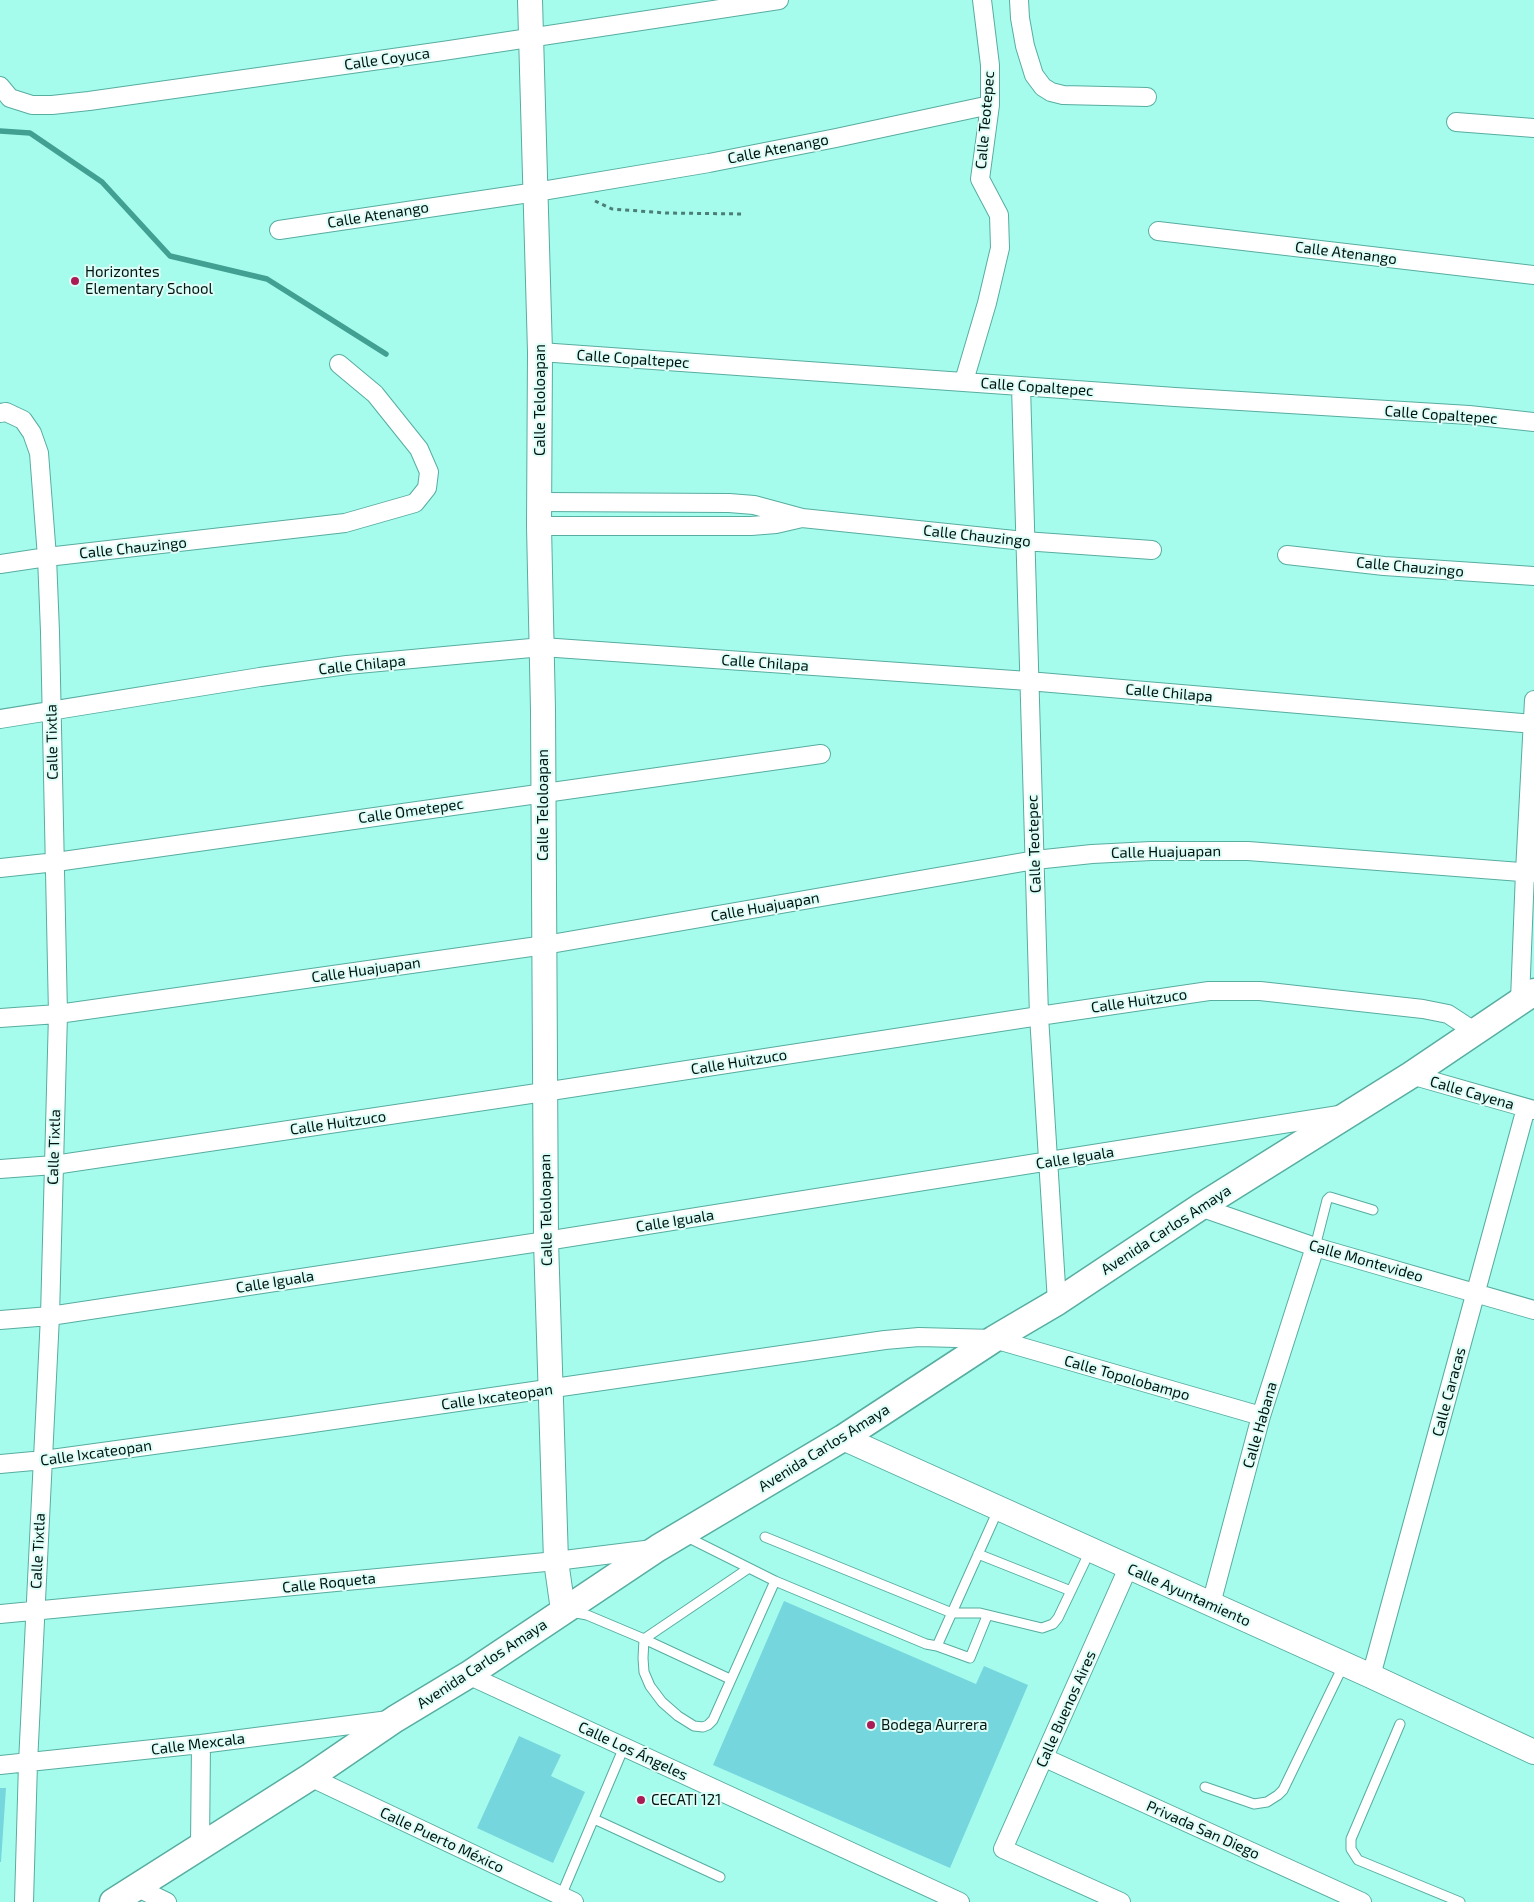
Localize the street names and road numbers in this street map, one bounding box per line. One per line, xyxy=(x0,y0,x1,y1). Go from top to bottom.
street label: Calle Coyuca xyxy=(343,44,431,74)
street label: Calle Teotepec xyxy=(972,70,998,170)
street label: Calle Atenango xyxy=(726,130,830,168)
street label: Calle Atenango xyxy=(326,198,430,232)
street label: Calle Atenango xyxy=(1294,238,1398,268)
street label: Calle Teloloapan xyxy=(531,344,549,456)
street label: Calle Copaltepec xyxy=(576,346,690,372)
street label: Calle Copaltepec xyxy=(980,374,1094,400)
street label: Calle Copaltepec xyxy=(1384,402,1498,428)
street label: Calle Chauzingo xyxy=(922,521,1032,551)
street label: Calle Chauzingo xyxy=(78,533,188,563)
street label: Calle Chauzingo xyxy=(1355,553,1465,581)
street label: Calle Chilapa xyxy=(317,651,407,679)
street label: Calle Chilapa xyxy=(721,651,809,675)
street label: Calle Chilapa xyxy=(1125,680,1213,706)
street label: Calle Tixtla xyxy=(42,704,62,780)
street label: Calle Teloloapan xyxy=(534,749,552,861)
street label: Calle Teotepec xyxy=(1023,794,1045,894)
street label: Calle Ometepec xyxy=(357,795,465,827)
street label: Calle Huajuapan xyxy=(1111,842,1221,862)
street label: Calle Huajuapan xyxy=(709,889,821,925)
street label: Calle Huajuapan xyxy=(310,953,422,987)
street label: Calle Huitzuco xyxy=(1090,985,1188,1017)
street label: Calle Huitzuco xyxy=(690,1046,788,1078)
street label: Calle Cayena xyxy=(1428,1072,1516,1114)
street label: Calle Huitzuco xyxy=(289,1107,387,1139)
street label: Calle Tixtla xyxy=(44,1109,64,1185)
street label: Calle Iguala xyxy=(1035,1143,1115,1173)
street label: Calle Teloloapan xyxy=(536,1154,556,1266)
street label: Avenida Carlos Amaya xyxy=(1098,1181,1234,1279)
street label: Calle Iguala xyxy=(635,1206,715,1236)
street label: Calle Montevideo xyxy=(1307,1236,1425,1286)
street label: Calle Iguala xyxy=(235,1267,315,1297)
street label: Calle Caracas xyxy=(1428,1346,1470,1438)
street label: Calle Topolobampo xyxy=(1062,1351,1192,1405)
street label: Calle Ixcateopan xyxy=(440,1380,554,1414)
street label: Calle Habana xyxy=(1239,1380,1281,1470)
street label: Avenida Carlos Amaya xyxy=(755,1400,893,1496)
street label: Calle Ixcateopan xyxy=(39,1436,153,1470)
street label: Calle Tixtla xyxy=(27,1513,49,1589)
street label: Calle Ayuntamiento xyxy=(1125,1560,1253,1630)
street label: Calle Roqueta xyxy=(281,1569,377,1597)
street label: Avenida Carlos Amaya xyxy=(414,1615,550,1713)
street label: Calle Buenos Aires xyxy=(1032,1648,1100,1770)
street label: Calle Los Ángeles xyxy=(575,1718,691,1784)
street label: Calle Mexcala xyxy=(150,1729,246,1759)
street label: Privada San Diego xyxy=(1144,1797,1262,1863)
street label: Calle Puerto México xyxy=(377,1803,507,1877)

